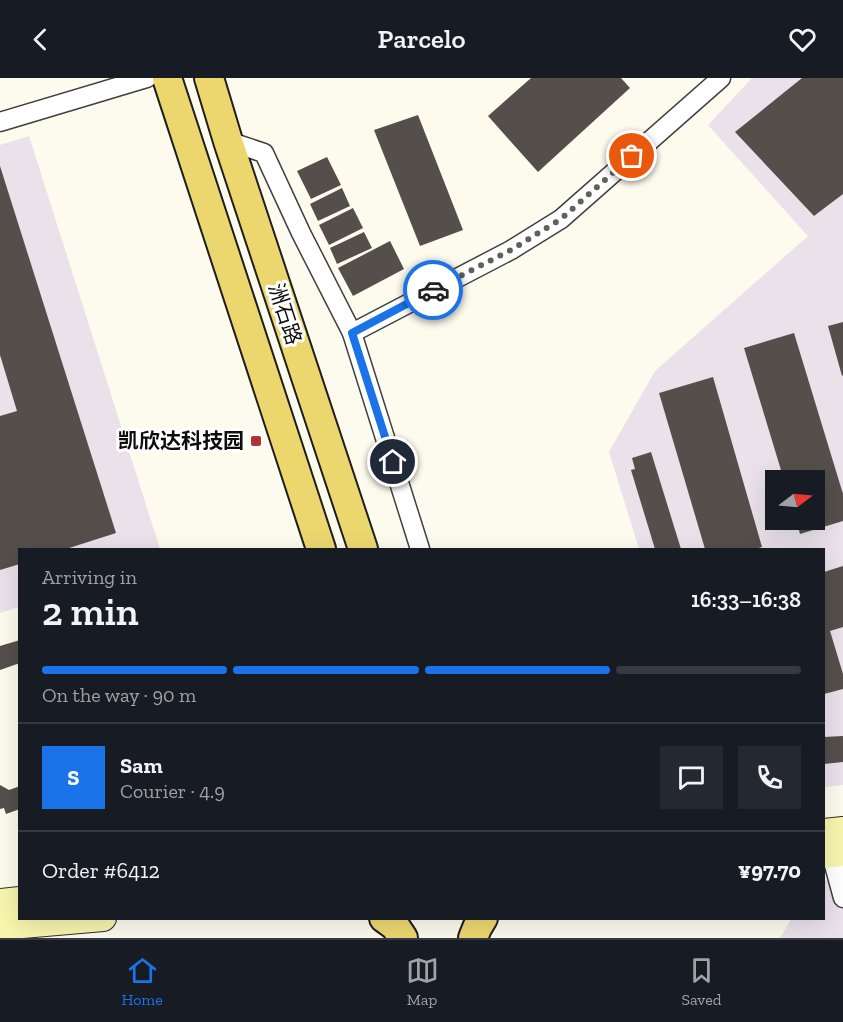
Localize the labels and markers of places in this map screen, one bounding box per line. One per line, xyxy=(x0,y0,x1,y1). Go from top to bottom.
pin xyxy=(606,130,657,181)
place label: 凯欣达科技园 xyxy=(118,428,244,453)
marker: 凯欣达科技园 xyxy=(249,434,263,448)
pin xyxy=(367,436,418,487)

